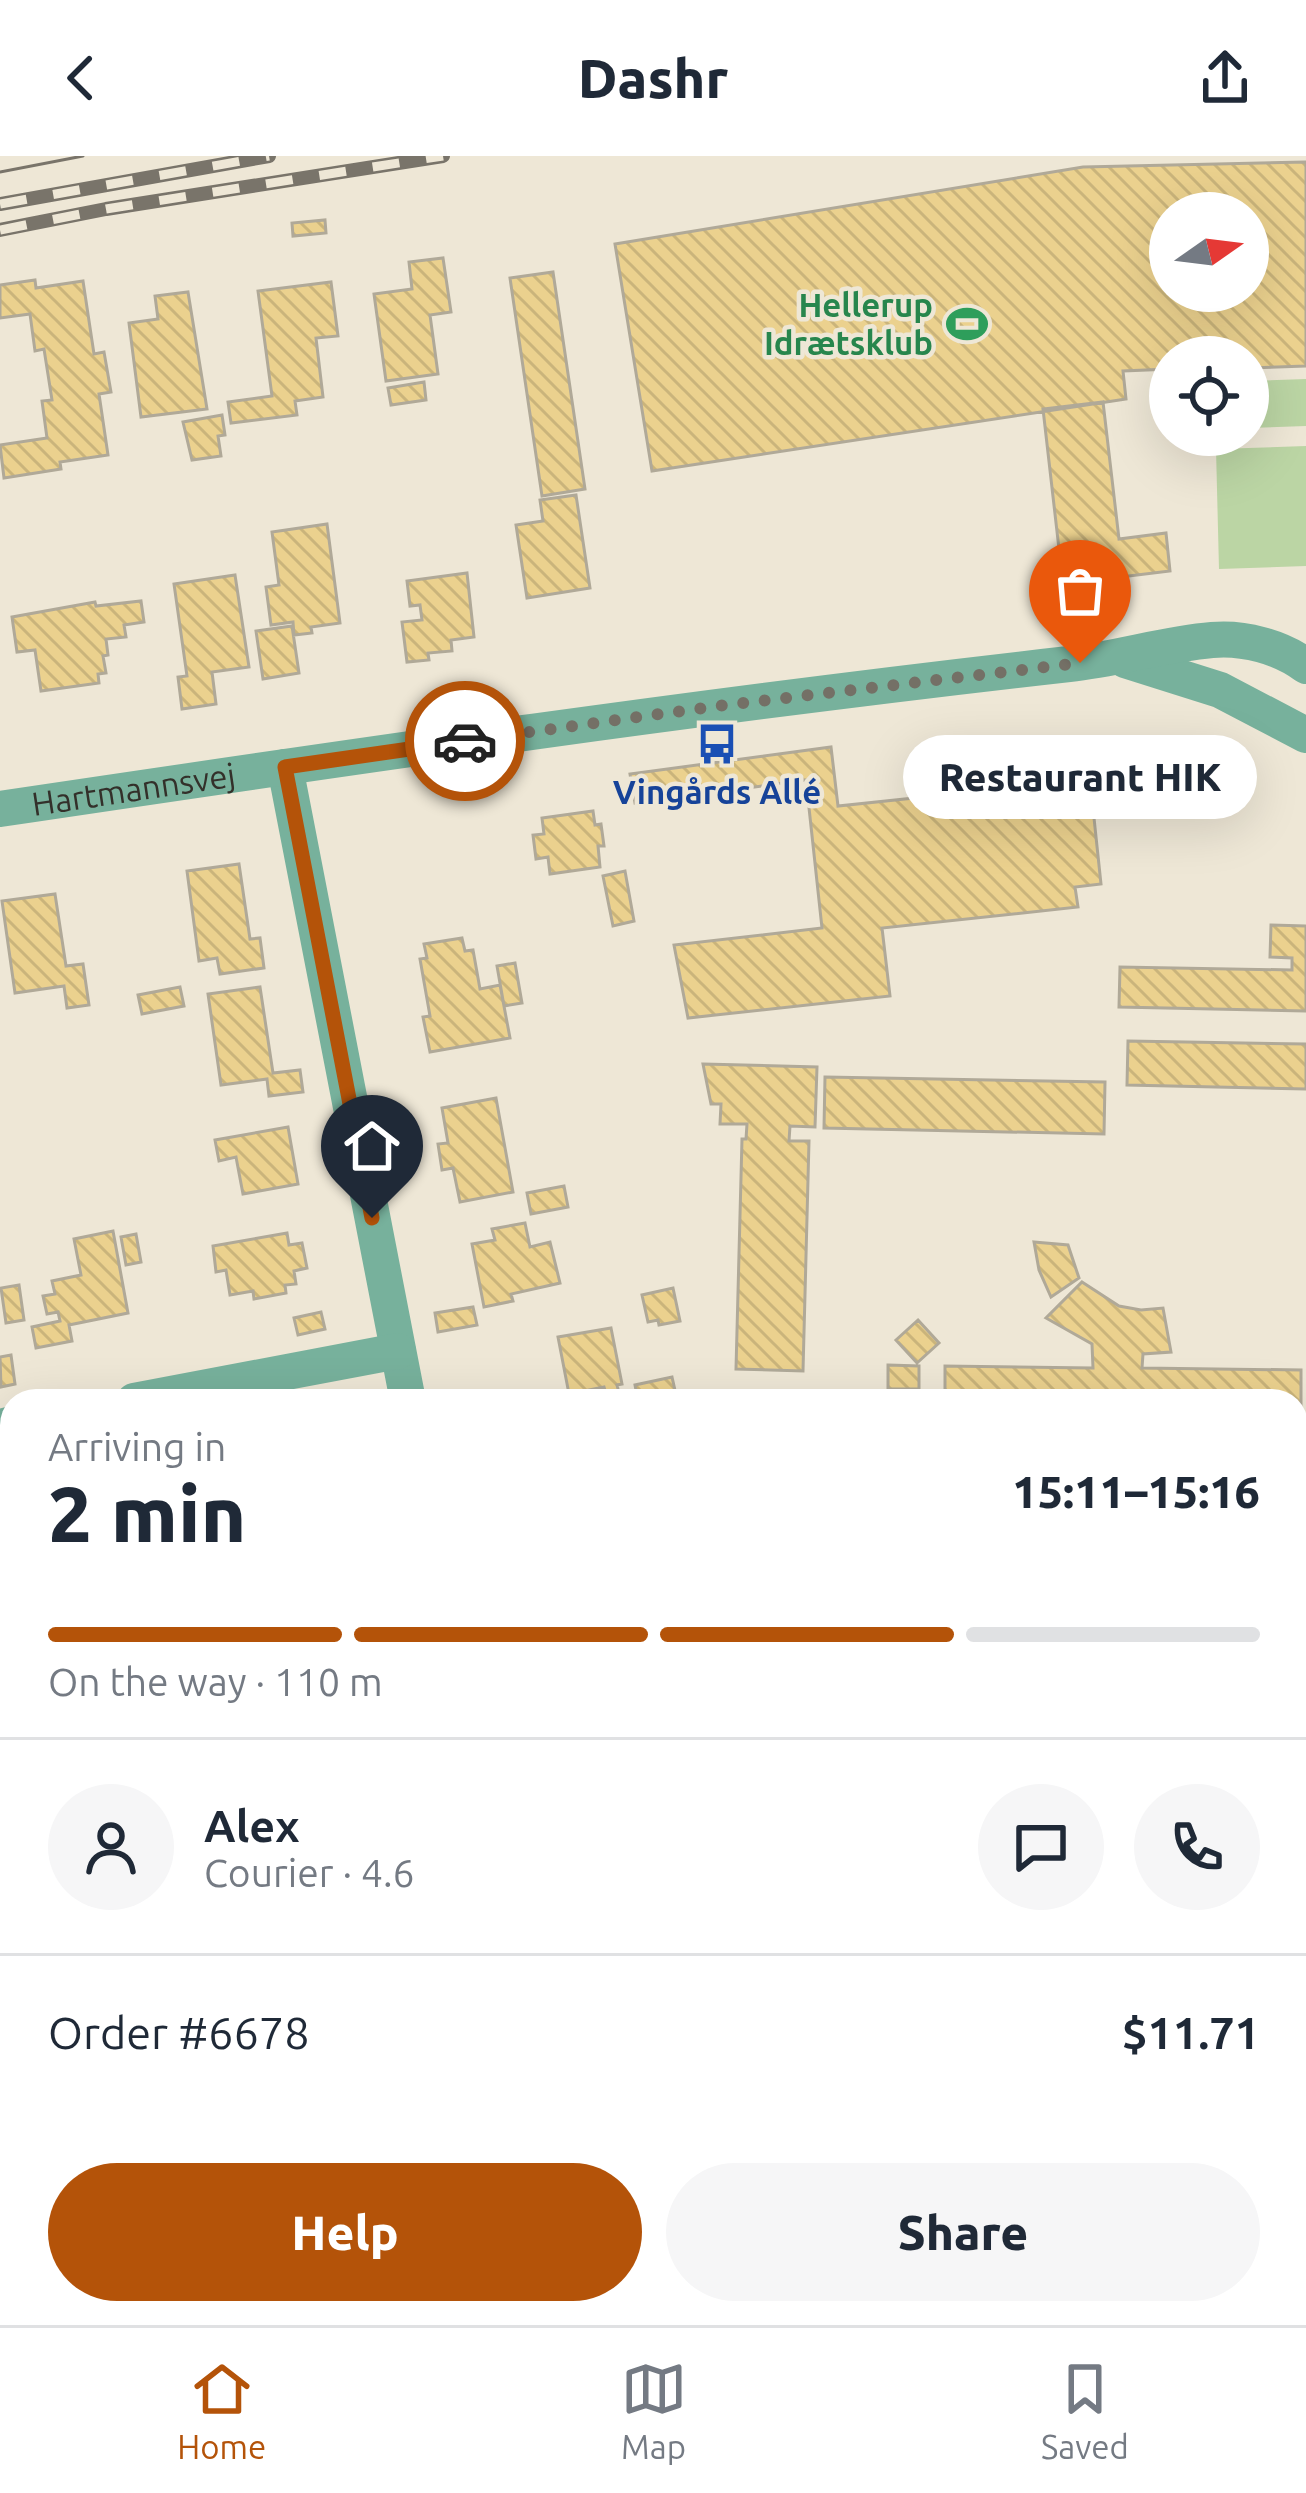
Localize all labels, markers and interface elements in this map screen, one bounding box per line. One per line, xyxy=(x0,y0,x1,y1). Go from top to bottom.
icon: back xyxy=(48,45,114,111)
icon: share xyxy=(1192,45,1258,111)
text: Dashr xyxy=(578,48,728,108)
north arrow xyxy=(1149,192,1269,312)
map controls xyxy=(1149,192,1269,456)
place label: Hellerup Idrætsklub xyxy=(764,286,933,361)
sports icon: Hellerup Idrætsklub xyxy=(944,301,990,347)
button: locate xyxy=(1149,336,1269,456)
pin xyxy=(1029,540,1131,663)
icon: bag xyxy=(1047,558,1113,624)
courier xyxy=(405,681,525,801)
icon: car xyxy=(432,708,498,774)
bus stop icon: Vingårds Allé xyxy=(694,721,740,767)
callout: Restaurant HIK xyxy=(903,735,1257,819)
street label: Hartmannsvej xyxy=(29,755,238,822)
text: Restaurant HIK xyxy=(939,755,1221,798)
place label: Vingårds Allé xyxy=(613,773,821,810)
pin xyxy=(321,1095,423,1218)
icon: home xyxy=(339,1113,405,1179)
text: Arriving in xyxy=(48,1425,226,1468)
text: 15:11–15:16 xyxy=(1012,1466,1260,1517)
text: 2 min xyxy=(48,1469,246,1557)
text: On the way · 110 m xyxy=(48,1660,383,1703)
button: person xyxy=(48,1784,174,1910)
button: chat xyxy=(978,1784,1104,1910)
button: phone xyxy=(1134,1784,1260,1910)
text: Alex xyxy=(204,1800,300,1851)
text: Courier · 4.6 xyxy=(204,1851,415,1894)
text: Order #6678 xyxy=(48,2007,310,2058)
text: $11.71 xyxy=(1122,2007,1260,2058)
button: Help xyxy=(48,2163,642,2301)
button: Share xyxy=(666,2163,1260,2301)
tab: Home xyxy=(177,2356,266,2465)
tab: Map xyxy=(621,2356,687,2465)
tab: Saved xyxy=(1041,2356,1129,2465)

